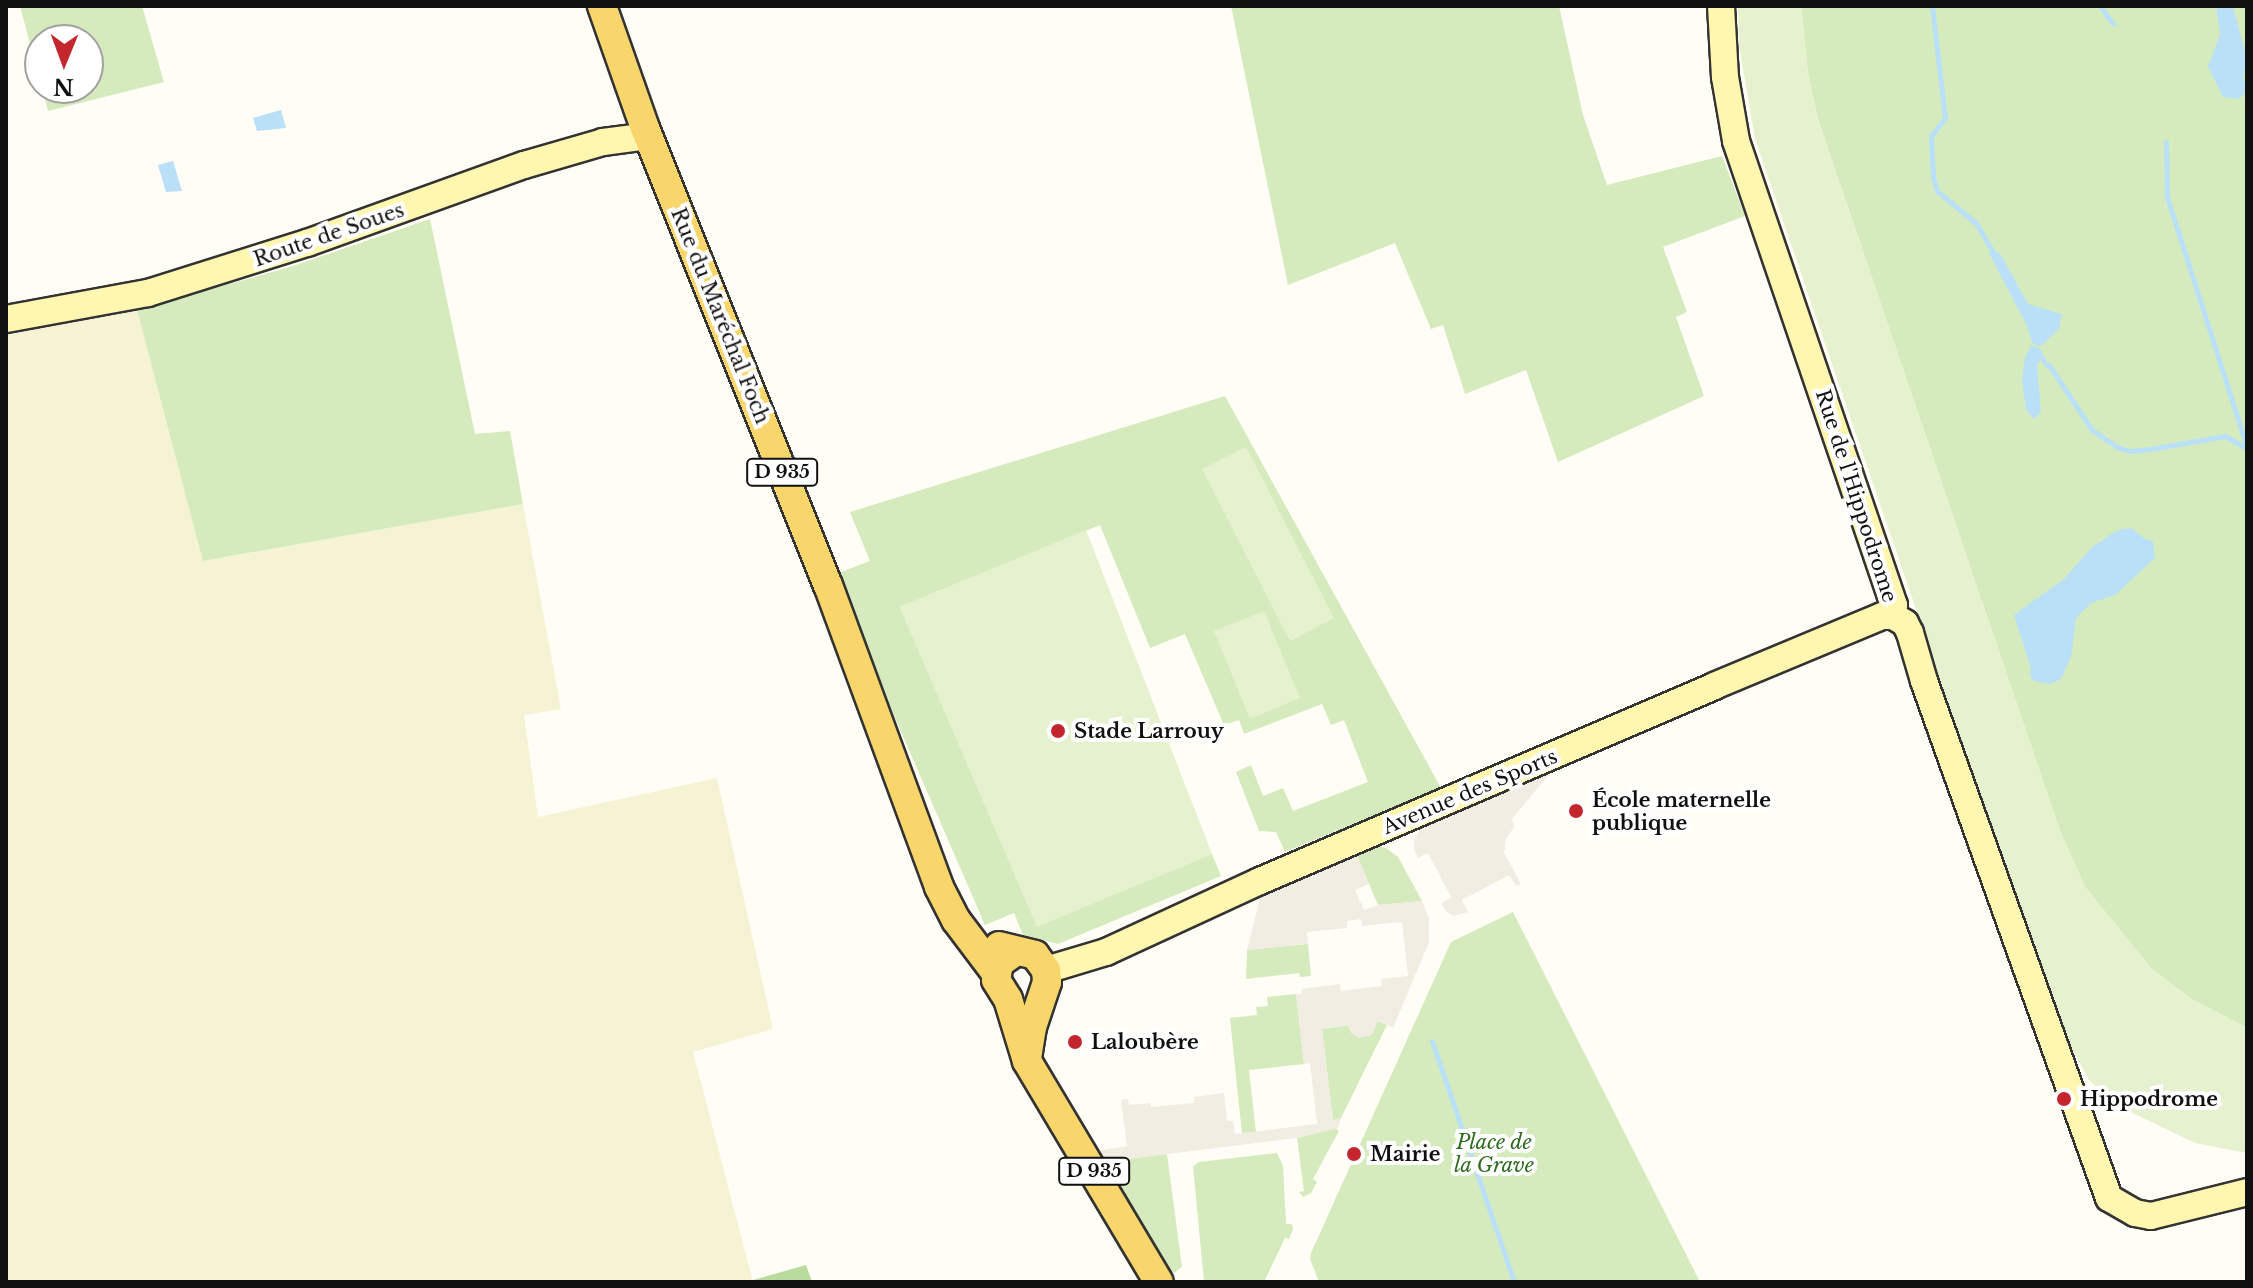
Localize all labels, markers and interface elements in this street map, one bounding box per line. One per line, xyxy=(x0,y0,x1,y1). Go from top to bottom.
north arrow xyxy=(24,24,104,104)
text: N xyxy=(53,73,74,100)
street label: Route de Soues xyxy=(251,198,407,272)
street label: Rue du Maréchal Foch xyxy=(666,205,774,427)
street label: Rue de l'Hippodrome xyxy=(1810,387,1902,605)
road number: D 935 xyxy=(746,458,818,486)
place label: Stade Larrouy xyxy=(1074,719,1224,743)
marker: Stade Larrouy xyxy=(1049,722,1067,740)
street label: Avenue des Sports xyxy=(1379,744,1561,840)
place label: École maternelle publique xyxy=(1592,788,1771,835)
marker: École maternelle publique xyxy=(1567,802,1585,820)
place label: Laloubère xyxy=(1091,1030,1199,1054)
marker: Laloubère xyxy=(1066,1033,1084,1051)
place label: Hippodrome xyxy=(2080,1087,2218,1111)
marker: Hippodrome xyxy=(2055,1090,2073,1108)
park label: Place de la Grave xyxy=(1454,1130,1534,1177)
place label: Mairie xyxy=(1370,1142,1440,1166)
marker: Mairie xyxy=(1345,1145,1363,1163)
road number: D 935 xyxy=(1058,1157,1130,1185)

